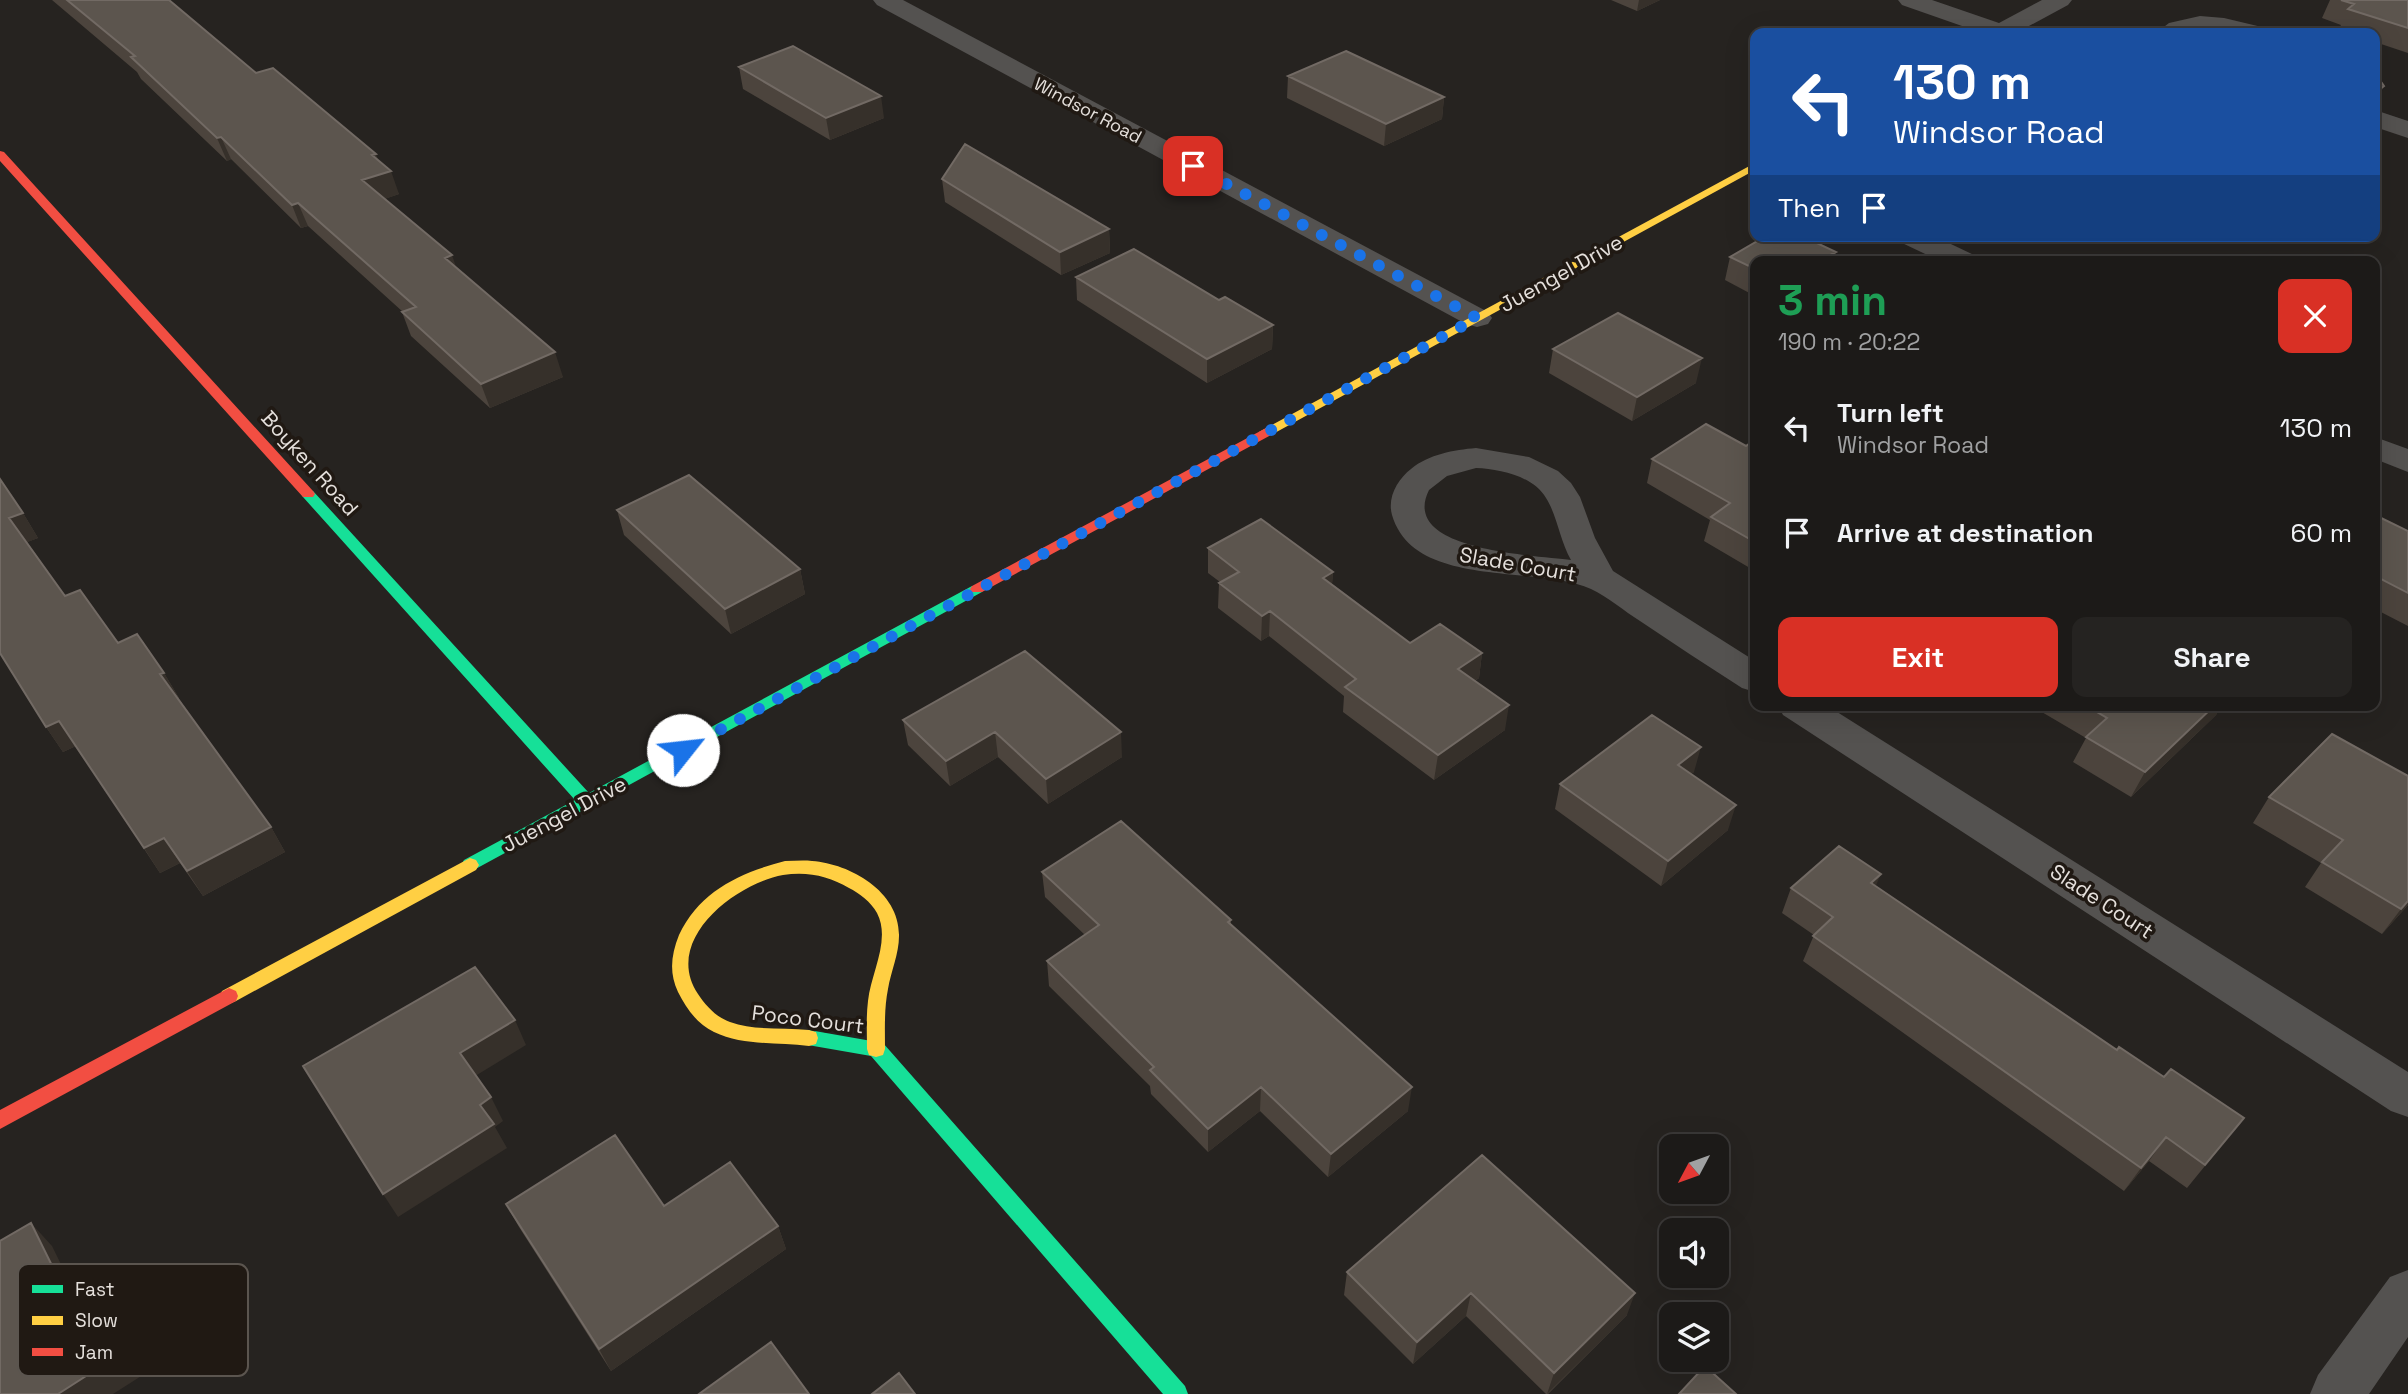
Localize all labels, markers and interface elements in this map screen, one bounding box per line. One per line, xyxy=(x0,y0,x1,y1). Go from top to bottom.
text: 130 m xyxy=(1893,51,2031,113)
icon: left xyxy=(1778,56,1869,147)
street label: Windsor Road xyxy=(1030,72,1146,148)
text: Windsor Road xyxy=(1893,112,2105,152)
pin xyxy=(1163,136,1223,196)
icon: arrive xyxy=(1174,147,1212,185)
icon: arrive xyxy=(1855,189,1893,227)
text: Then xyxy=(1778,191,1841,225)
street label: Juengel Drive xyxy=(1495,228,1627,318)
text: 3 min xyxy=(1778,274,1887,327)
button: close xyxy=(2278,279,2352,353)
text: 190 m · 20:22 xyxy=(1778,327,1920,357)
text: Turn left xyxy=(1837,396,1944,430)
street label: Boyken Road xyxy=(256,405,364,521)
icon: left xyxy=(1778,409,1816,447)
text: 130 m xyxy=(2280,411,2352,445)
text: Windsor Road xyxy=(1837,430,1989,460)
icon: arrive xyxy=(1778,514,1816,552)
text: Arrive at destination xyxy=(1837,516,2094,550)
text: 60 m xyxy=(2290,516,2352,550)
street label: Slade Court xyxy=(1458,540,1578,588)
button: Exit xyxy=(1778,617,2058,697)
button: Share xyxy=(2072,617,2352,697)
position arrow xyxy=(646,713,720,787)
street label: Juengel Drive xyxy=(497,770,631,858)
street label: Slade Court xyxy=(2045,858,2159,944)
street label: Poco Court xyxy=(750,999,866,1039)
north arrow xyxy=(1659,1134,1729,1204)
map controls xyxy=(1659,1134,1729,1372)
button: sound xyxy=(1659,1218,1729,1288)
legend xyxy=(18,1264,248,1376)
text: Fast xyxy=(75,1277,115,1302)
button: layers xyxy=(1659,1302,1729,1372)
text: Slow xyxy=(75,1308,118,1333)
text: Jam xyxy=(75,1340,113,1365)

